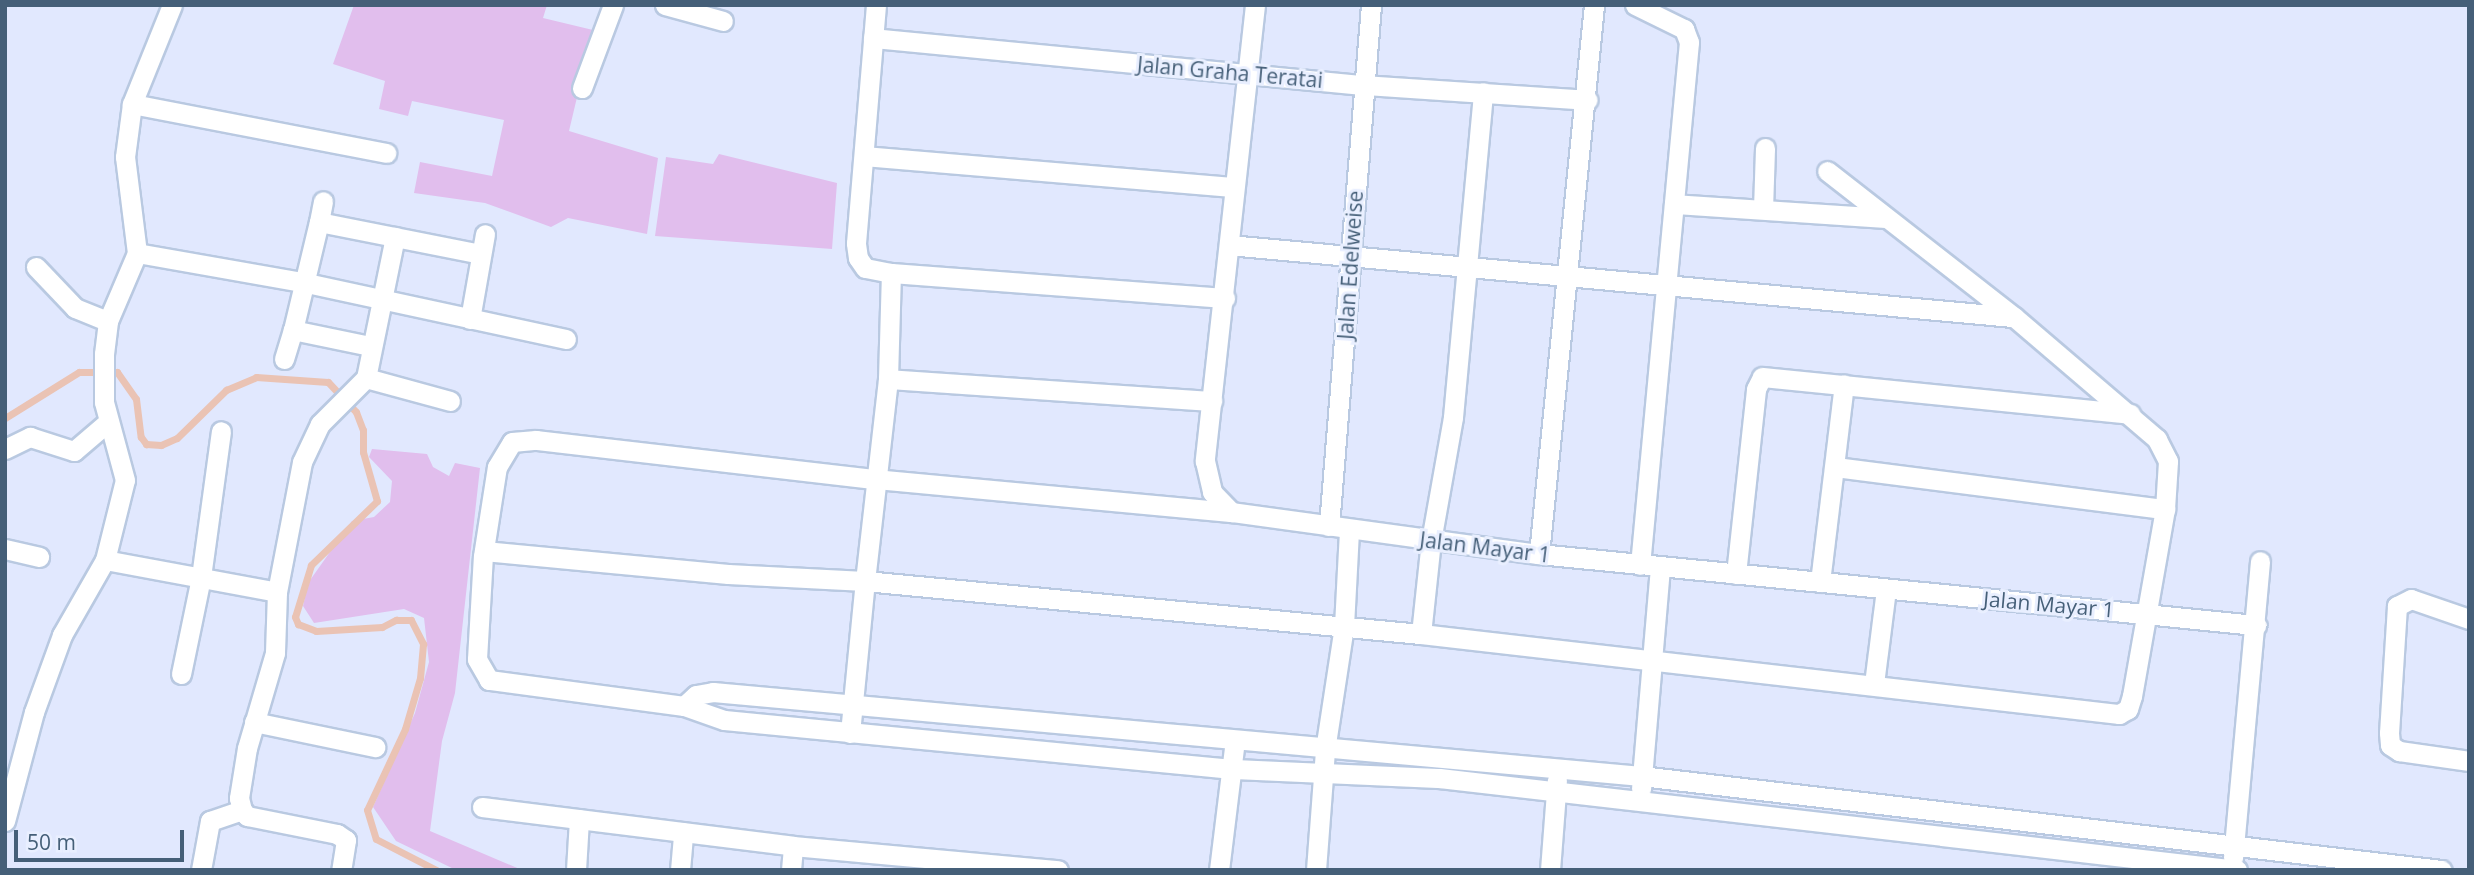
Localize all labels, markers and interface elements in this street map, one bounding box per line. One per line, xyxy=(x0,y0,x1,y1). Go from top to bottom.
street label: Jalan Graha Teratai xyxy=(1136,51,1324,93)
street label: Jalan Edelweise xyxy=(1332,190,1368,340)
street label: Jalan Mayar 1 xyxy=(1418,526,1552,568)
street label: Jalan Mayar 1 xyxy=(1982,586,2116,622)
scale bar xyxy=(18,816,187,860)
text: 50 m xyxy=(27,828,76,856)

